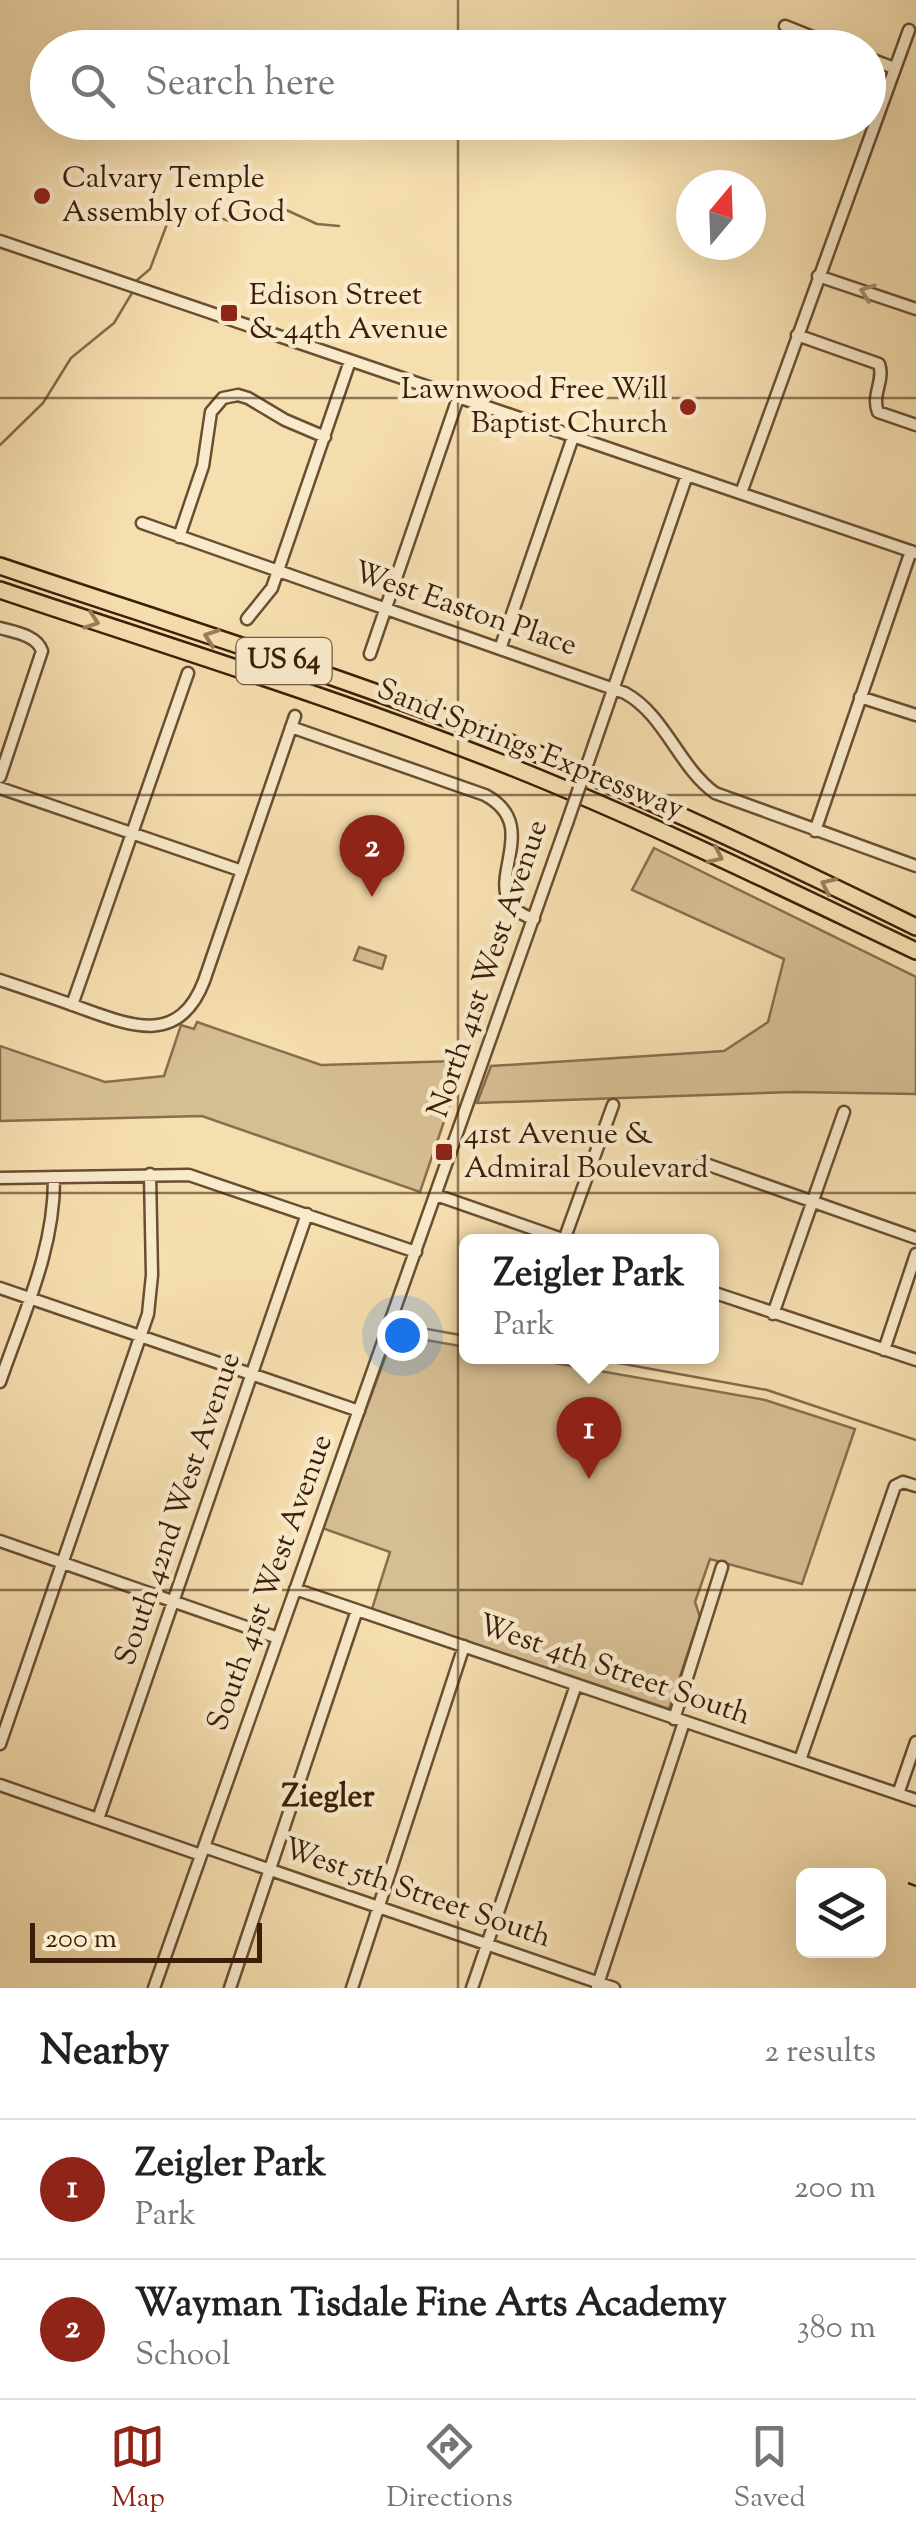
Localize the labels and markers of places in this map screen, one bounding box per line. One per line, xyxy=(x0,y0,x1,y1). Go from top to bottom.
place label: Calvary Temple Assembly of God xyxy=(62,158,285,235)
marker: Calvary Temple Assembly of God xyxy=(31,185,53,207)
place label: Edison Street & 44th Avenue xyxy=(249,275,448,352)
marker: Edison Street & 44th Avenue xyxy=(218,302,240,324)
place label: Lawnwood Free Will Baptist Church xyxy=(401,369,668,446)
marker: Lawnwood Free Will Baptist Church xyxy=(677,396,699,418)
pin: 2 xyxy=(340,814,404,897)
place label: 41st Avenue & Admiral Boulevard xyxy=(464,1114,708,1191)
marker: 41st Avenue & Admiral Boulevard xyxy=(433,1141,455,1163)
pin: 1 xyxy=(556,1396,622,1479)

